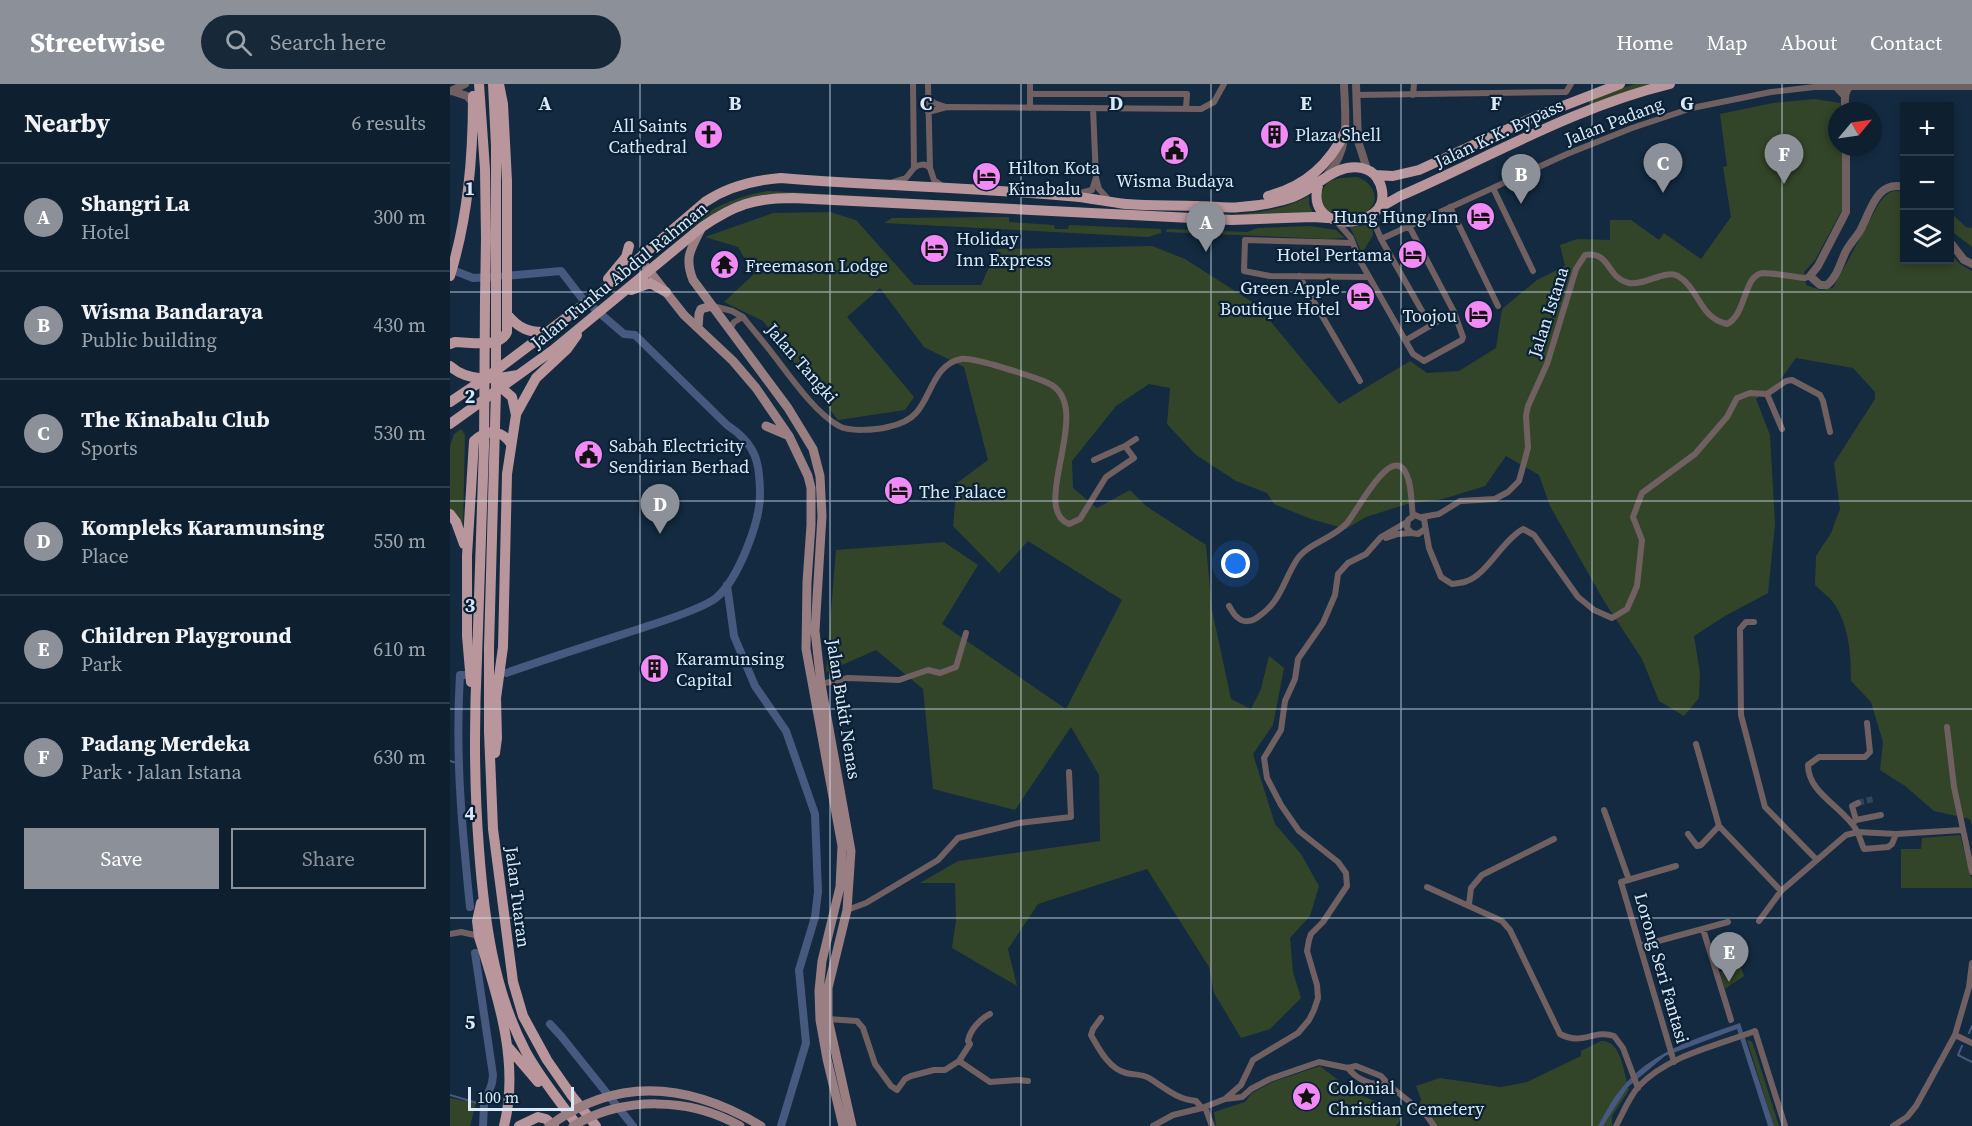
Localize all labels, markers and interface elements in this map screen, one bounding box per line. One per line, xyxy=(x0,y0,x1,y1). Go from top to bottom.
search box xyxy=(201,15,621,69)
text: Streetwise xyxy=(30,23,165,61)
icon: search xyxy=(222,26,255,59)
text: Search here xyxy=(270,27,386,57)
text: Home xyxy=(1616,28,1674,57)
text: Map xyxy=(1707,28,1748,57)
text: About xyxy=(1781,28,1837,57)
text: Contact xyxy=(1870,28,1942,57)
text: A xyxy=(538,89,552,117)
text: B xyxy=(728,89,742,117)
text: C xyxy=(920,89,932,117)
text: D xyxy=(1109,89,1123,117)
text: E xyxy=(1300,89,1312,117)
text: F xyxy=(1490,89,1502,117)
text: G xyxy=(1680,89,1694,117)
street label: Jalan Padang xyxy=(1560,91,1667,152)
street label: Jalan K.K. Bypass xyxy=(1430,92,1568,174)
north arrow xyxy=(1828,102,1882,156)
map controls xyxy=(1900,102,1954,264)
button: + xyxy=(1900,102,1954,156)
text: Nearby xyxy=(24,105,110,141)
text: 6 results xyxy=(351,109,426,137)
place label: All Saints Cathedral xyxy=(608,113,687,159)
building icon: Plaza Shell xyxy=(1258,118,1290,150)
church icon: All Saints Cathedral xyxy=(692,119,724,151)
place label: Plaza Shell xyxy=(1295,122,1381,147)
public building icon: Wisma Budaya xyxy=(1159,135,1191,167)
pin: F xyxy=(1764,135,1804,184)
pin: C xyxy=(1644,144,1682,193)
pin: B xyxy=(1502,154,1540,204)
place label: Hilton Kota Kinabalu xyxy=(1008,155,1101,201)
button: − xyxy=(1900,156,1954,210)
hotel icon: Hilton Kota Kinabalu xyxy=(971,161,1003,193)
place label: Wisma Budaya xyxy=(1116,168,1235,193)
text: 1 xyxy=(465,174,475,202)
text: Shangri La xyxy=(81,188,190,218)
street label: Jalan Tunku Abdul Rahman xyxy=(524,196,713,355)
hotel icon: Hung Hung Inn xyxy=(1464,200,1496,232)
pin: A xyxy=(1186,202,1226,252)
text: A xyxy=(37,203,50,231)
text: 300 m xyxy=(373,203,426,231)
place label: Hung Hung Inn xyxy=(1333,204,1459,229)
button: layers xyxy=(1900,210,1954,264)
text: Hotel xyxy=(81,218,130,246)
place label: Holiday Inn Express xyxy=(956,226,1052,272)
hotel icon: Holiday Inn Express xyxy=(919,232,951,264)
hotel icon: Hotel Pertama xyxy=(1397,238,1429,270)
place label: Hotel Pertama xyxy=(1276,242,1393,267)
temple icon: Freemason Lodge xyxy=(708,249,740,281)
place label: Freemason Lodge xyxy=(745,253,888,278)
street label: Jalan Istana xyxy=(1521,263,1575,361)
place label: Green Apple Boutique Hotel xyxy=(1220,275,1340,321)
hotel icon: Green Apple Boutique Hotel xyxy=(1345,281,1377,313)
text: Wisma Bandaraya xyxy=(81,296,263,326)
hotel icon: Toojou xyxy=(1462,299,1494,331)
place label: Toojou xyxy=(1402,303,1457,328)
text: B xyxy=(37,311,50,339)
text: 430 m xyxy=(373,311,426,339)
street label: Jalan Tangki xyxy=(759,317,844,409)
text: Public building xyxy=(81,326,217,354)
text: 2 xyxy=(465,382,476,410)
text: The Kinabalu Club xyxy=(81,404,270,434)
text: C xyxy=(37,419,50,447)
text: 530 m xyxy=(373,419,426,447)
place label: Sabah Electricity Sendirian Berhad xyxy=(609,433,749,479)
text: Sports xyxy=(81,434,138,462)
public building icon: Sabah Electricity Sendirian Berhad xyxy=(572,439,604,471)
hotel icon: The Palace xyxy=(882,475,914,507)
place label: The Palace xyxy=(919,479,1006,504)
pin: D xyxy=(640,484,680,534)
text: Kompleks Karamunsing xyxy=(81,512,324,542)
text: D xyxy=(36,527,51,555)
text: 550 m xyxy=(373,527,426,555)
text: Place xyxy=(81,542,129,570)
your location xyxy=(1221,549,1250,578)
text: 3 xyxy=(465,591,476,619)
text: Children Playground xyxy=(81,620,292,650)
text: E xyxy=(38,635,49,663)
text: 610 m xyxy=(373,635,426,663)
street label: Jalan Bukit Nenas xyxy=(820,636,867,781)
place label: Karamunsing Capital xyxy=(676,646,784,692)
text: Park xyxy=(81,650,122,678)
building icon: Karamunsing Capital xyxy=(639,652,671,684)
text: Padang Merdeka xyxy=(81,728,250,758)
text: F xyxy=(38,743,49,771)
text: 630 m xyxy=(373,743,426,771)
text: Park · Jalan Istana xyxy=(81,758,242,786)
text: 4 xyxy=(465,799,476,827)
button: Save xyxy=(24,828,219,889)
button: Share xyxy=(231,828,426,889)
street label: Jalan Tuaran xyxy=(499,844,537,949)
street label: Lorong Seri Fantasi xyxy=(1629,890,1695,1046)
pin: E xyxy=(1710,932,1748,982)
text: 5 xyxy=(465,1008,476,1036)
place label: Colonial Christian Cemetery xyxy=(1328,1075,1485,1121)
place icon: Colonial Christian Cemetery xyxy=(1291,1081,1323,1113)
scale bar xyxy=(468,1084,574,1112)
text: 100 m xyxy=(477,1086,519,1108)

